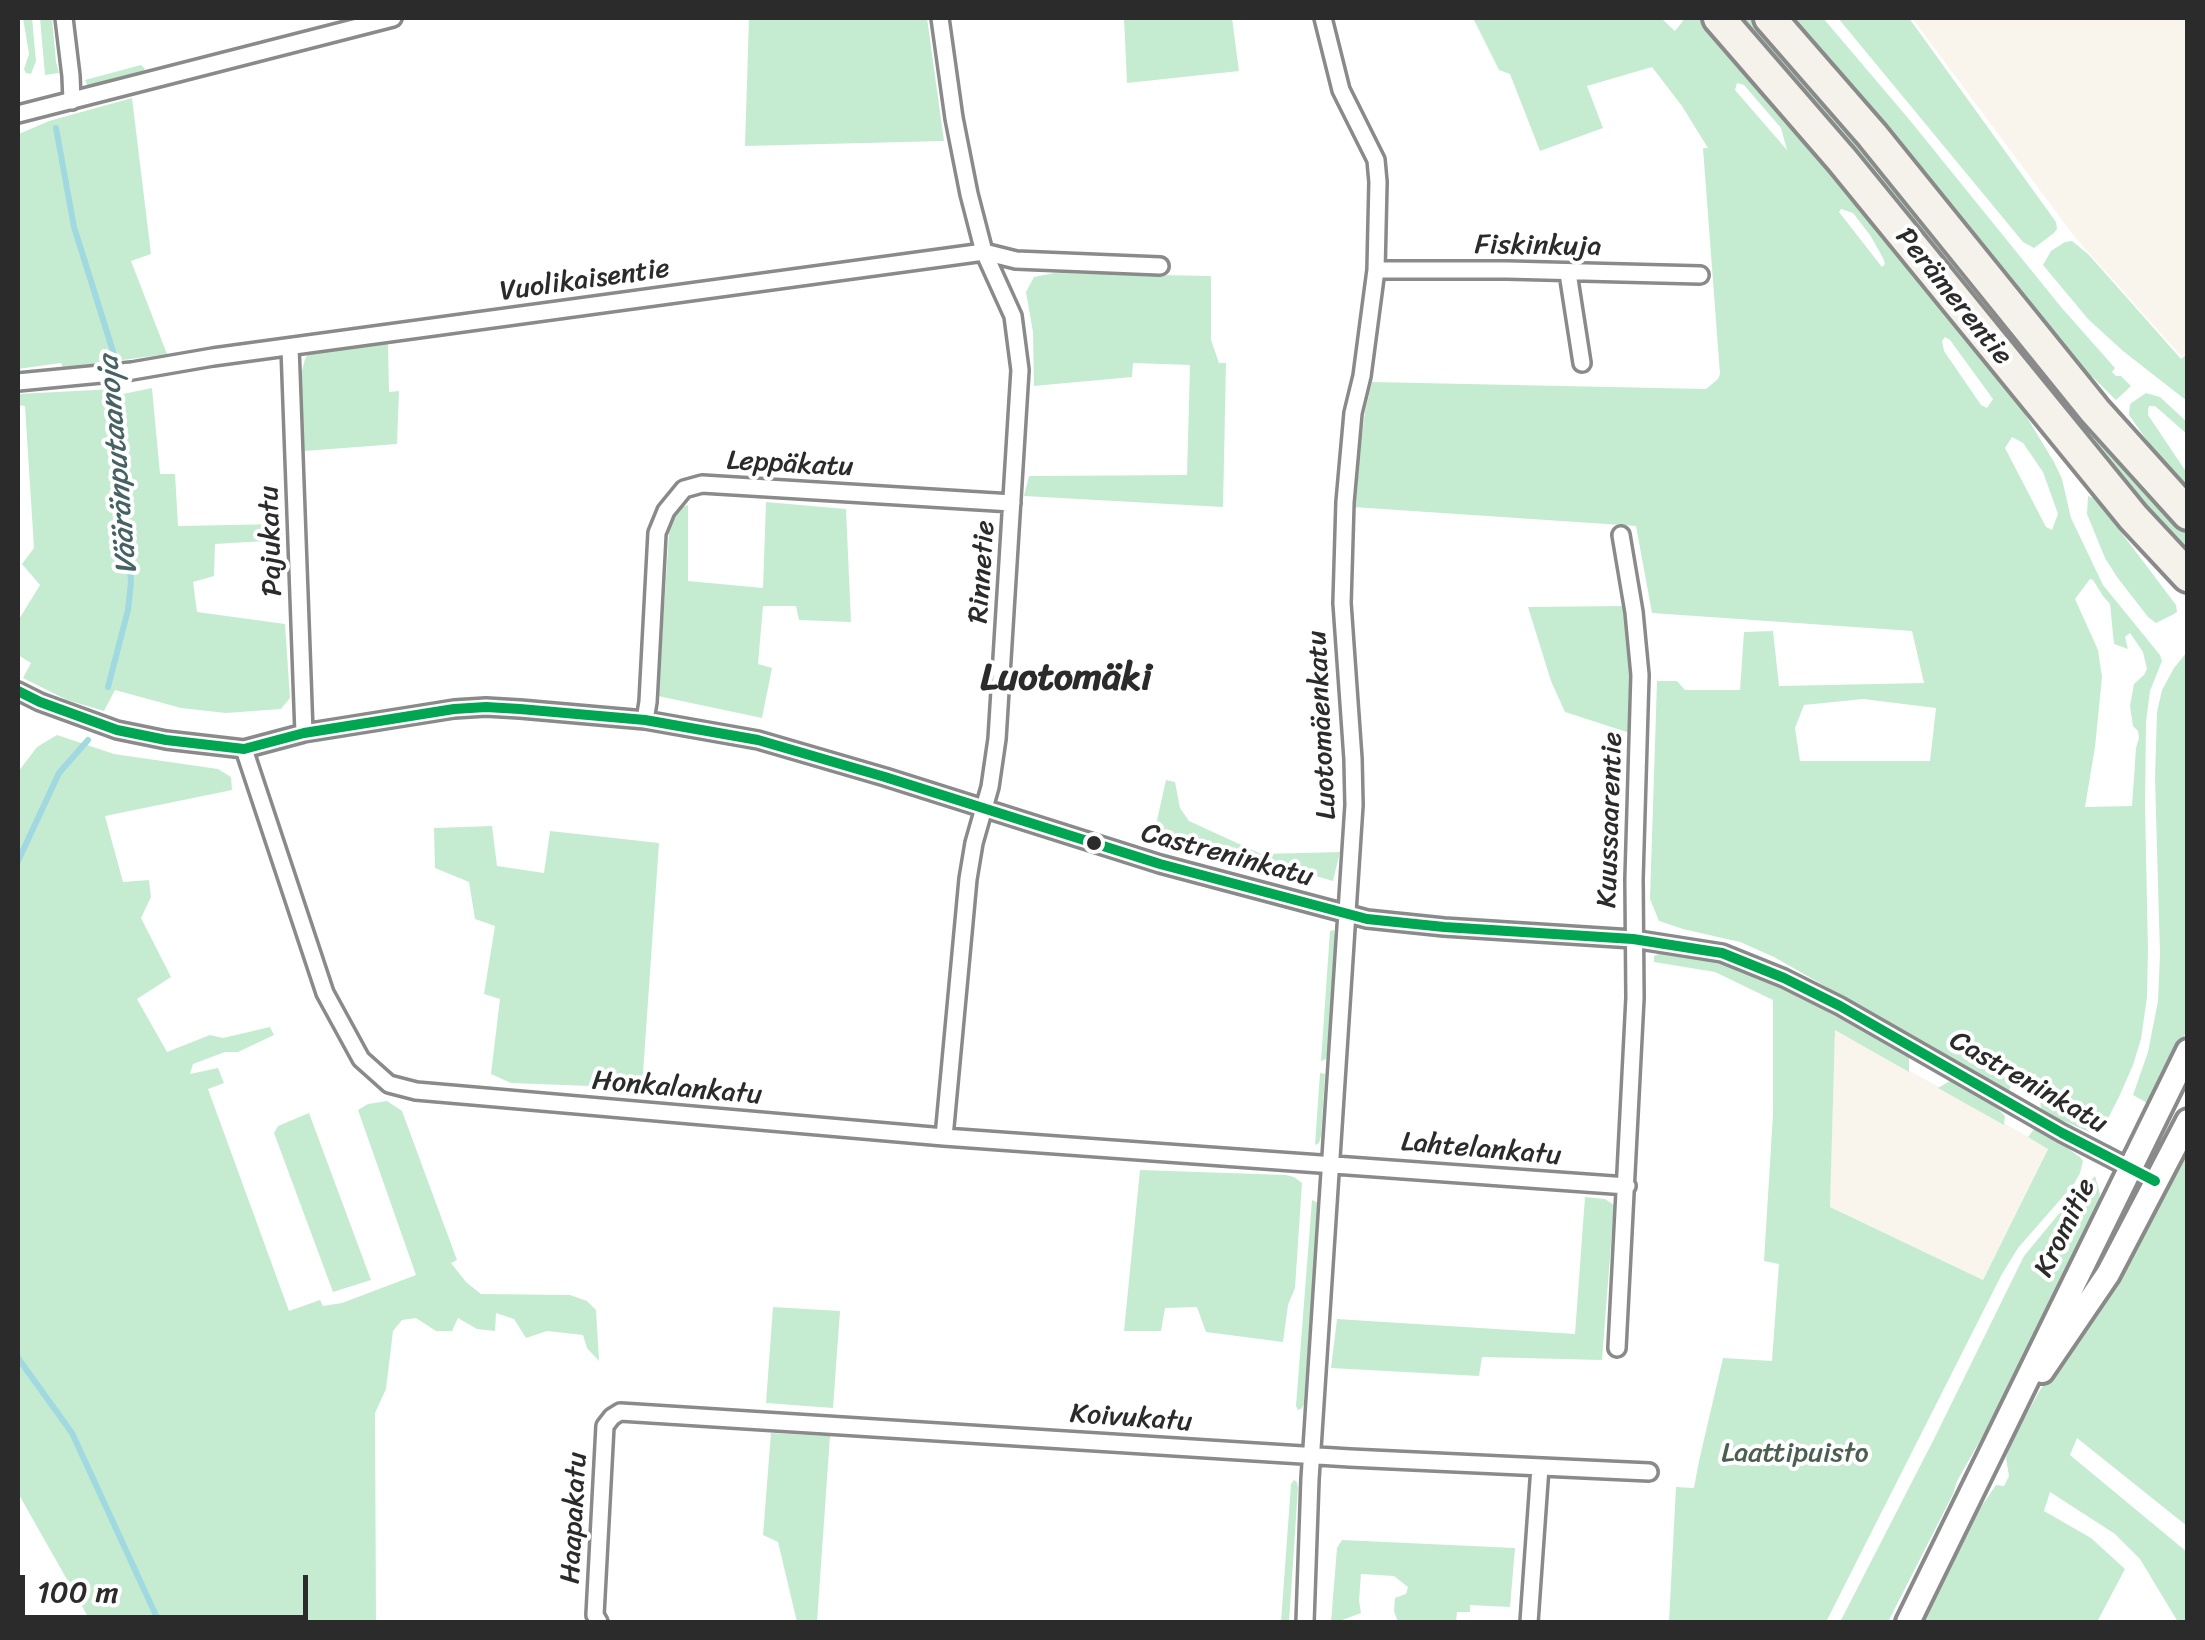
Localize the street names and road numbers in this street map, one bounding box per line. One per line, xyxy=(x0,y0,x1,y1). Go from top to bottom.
street label: Perämerentie xyxy=(1887,221,2019,373)
street label: Fiskinkuja xyxy=(1474,229,1602,265)
street label: Vuolikaisentie xyxy=(498,252,672,310)
street label: Leppäkatu xyxy=(726,445,854,485)
street label: Pajukatu xyxy=(253,485,291,597)
street label: Rinnetie xyxy=(963,520,1003,624)
street label: Luotomäenkatu xyxy=(1301,629,1345,821)
street label: Kuussaarentie xyxy=(1591,731,1631,909)
street label: Castreninkatu xyxy=(1137,817,1317,895)
street label: Castreninkatu xyxy=(1943,1024,2113,1142)
street label: Honkalankatu xyxy=(591,1065,763,1113)
street label: Lahtelankatu xyxy=(1400,1126,1562,1174)
street label: Kromitie xyxy=(2028,1173,2104,1283)
street label: Koivukatu xyxy=(1069,1398,1193,1440)
street label: Haapakatu xyxy=(555,1451,595,1585)

